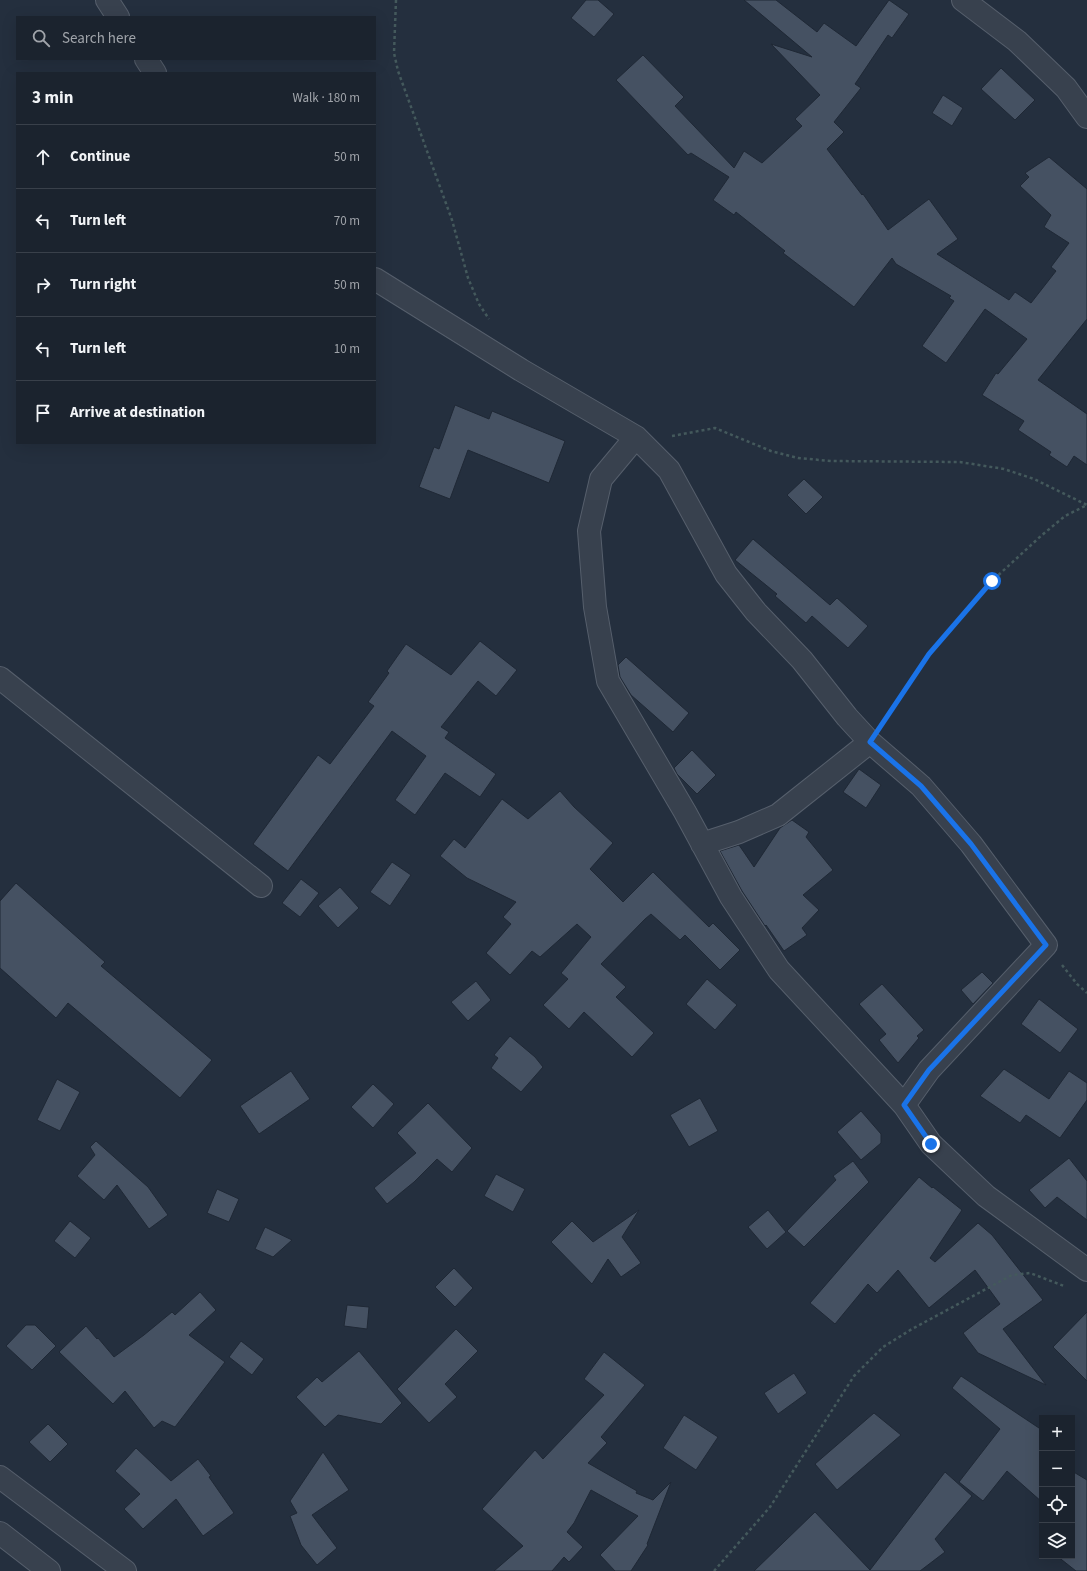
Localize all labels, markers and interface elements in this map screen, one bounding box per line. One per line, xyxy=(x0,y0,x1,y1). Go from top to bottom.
search box xyxy=(16,16,376,60)
icon: search xyxy=(30,27,52,49)
text: Search here xyxy=(62,28,136,49)
text: 3 min xyxy=(32,86,73,110)
text: Walk · 180 m xyxy=(292,89,360,107)
icon: ahead xyxy=(32,146,54,168)
text: Continue xyxy=(70,146,130,167)
text: 50 m xyxy=(334,148,360,166)
icon: left xyxy=(32,210,54,232)
text: Turn left xyxy=(70,210,126,231)
text: 70 m xyxy=(334,212,360,230)
icon: right xyxy=(32,274,54,296)
text: Turn right xyxy=(70,274,136,295)
text: 50 m xyxy=(334,276,360,294)
icon: left xyxy=(32,338,54,360)
text: Turn left xyxy=(70,338,126,359)
text: 10 m xyxy=(334,340,360,358)
icon: arrive xyxy=(32,402,54,424)
text: Arrive at destination xyxy=(70,402,205,423)
route start xyxy=(983,572,1001,590)
route end xyxy=(922,1135,940,1153)
map controls xyxy=(1039,1415,1075,1559)
button: + xyxy=(1039,1415,1075,1451)
button: − xyxy=(1039,1451,1075,1487)
button: locate xyxy=(1039,1487,1075,1523)
button: layers xyxy=(1039,1523,1075,1559)

